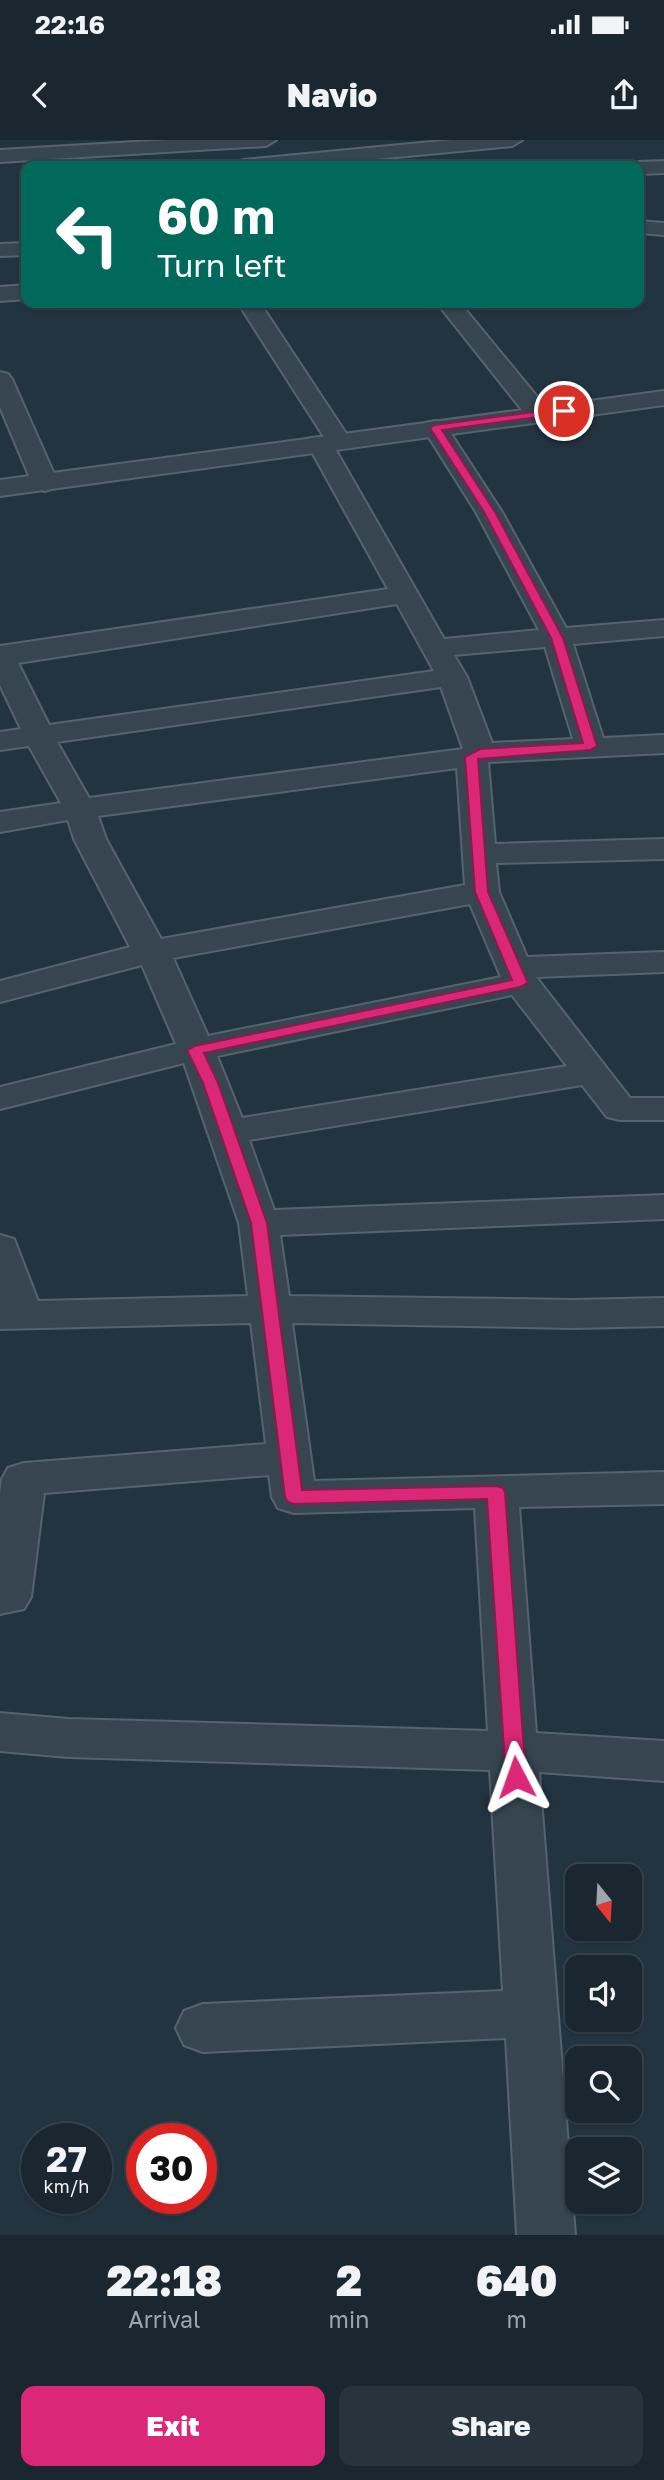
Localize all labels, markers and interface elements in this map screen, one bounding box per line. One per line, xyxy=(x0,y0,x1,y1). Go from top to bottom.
text: 22:16 xyxy=(35,9,105,40)
icon: back xyxy=(21,76,59,114)
text: Navio xyxy=(287,76,377,114)
icon: share xyxy=(605,76,643,114)
text: 60 m xyxy=(157,186,275,245)
icon: left xyxy=(42,189,133,280)
text: Turn left xyxy=(157,246,286,284)
pin xyxy=(534,381,594,441)
icon: arrive xyxy=(545,392,583,430)
position arrow xyxy=(479,1740,553,1814)
north arrow xyxy=(565,1864,642,1941)
map controls xyxy=(565,1864,642,2214)
button: sound xyxy=(565,1955,642,2032)
button: search xyxy=(565,2046,642,2123)
speed limit sign: 30 xyxy=(126,2123,217,2214)
button: layers xyxy=(565,2137,642,2214)
text: 27 xyxy=(46,2138,87,2180)
text: km/h xyxy=(44,2175,89,2197)
text: 22:18 xyxy=(106,2255,222,2305)
text: 2 xyxy=(336,2255,362,2305)
text: 640 xyxy=(476,2255,557,2305)
text: Arrival xyxy=(128,2305,200,2333)
text: min xyxy=(329,2305,369,2333)
text: m xyxy=(506,2305,527,2333)
button: Exit xyxy=(21,2386,325,2466)
button: Share xyxy=(339,2386,643,2466)

